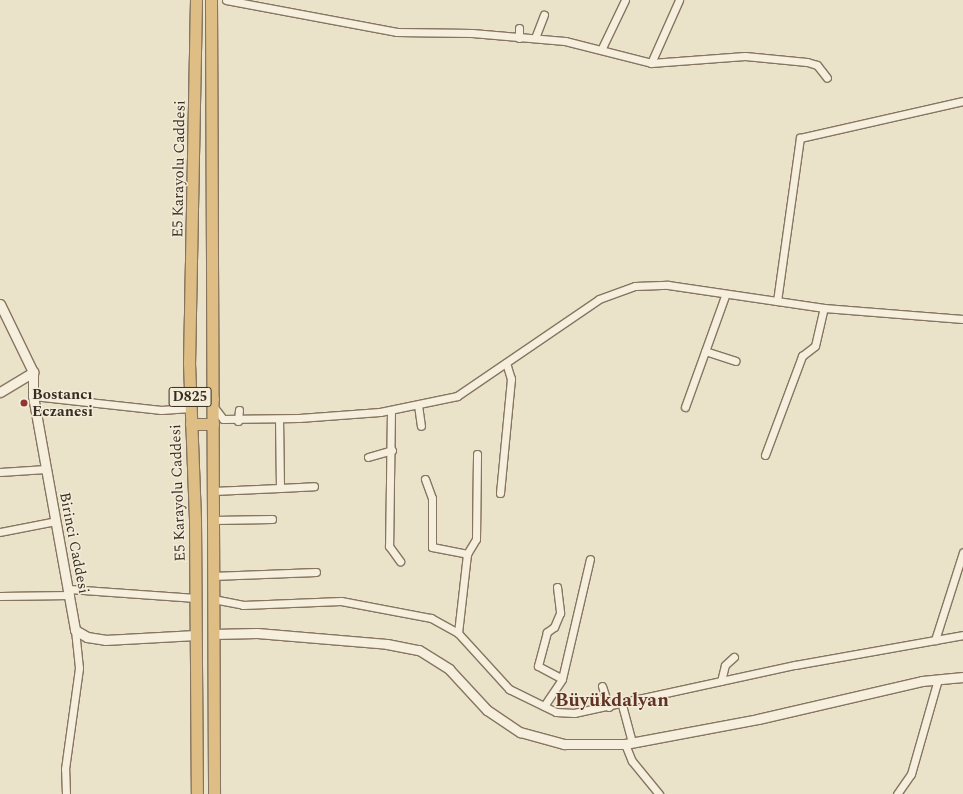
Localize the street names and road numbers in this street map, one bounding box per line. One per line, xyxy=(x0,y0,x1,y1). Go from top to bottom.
street label: E5 Karayolu Caddesi xyxy=(169,100,189,238)
road number: D825 xyxy=(168,385,212,409)
street label: E5 Karayolu Caddesi xyxy=(167,424,189,562)
street label: Birinci Caddesi xyxy=(55,491,93,595)

